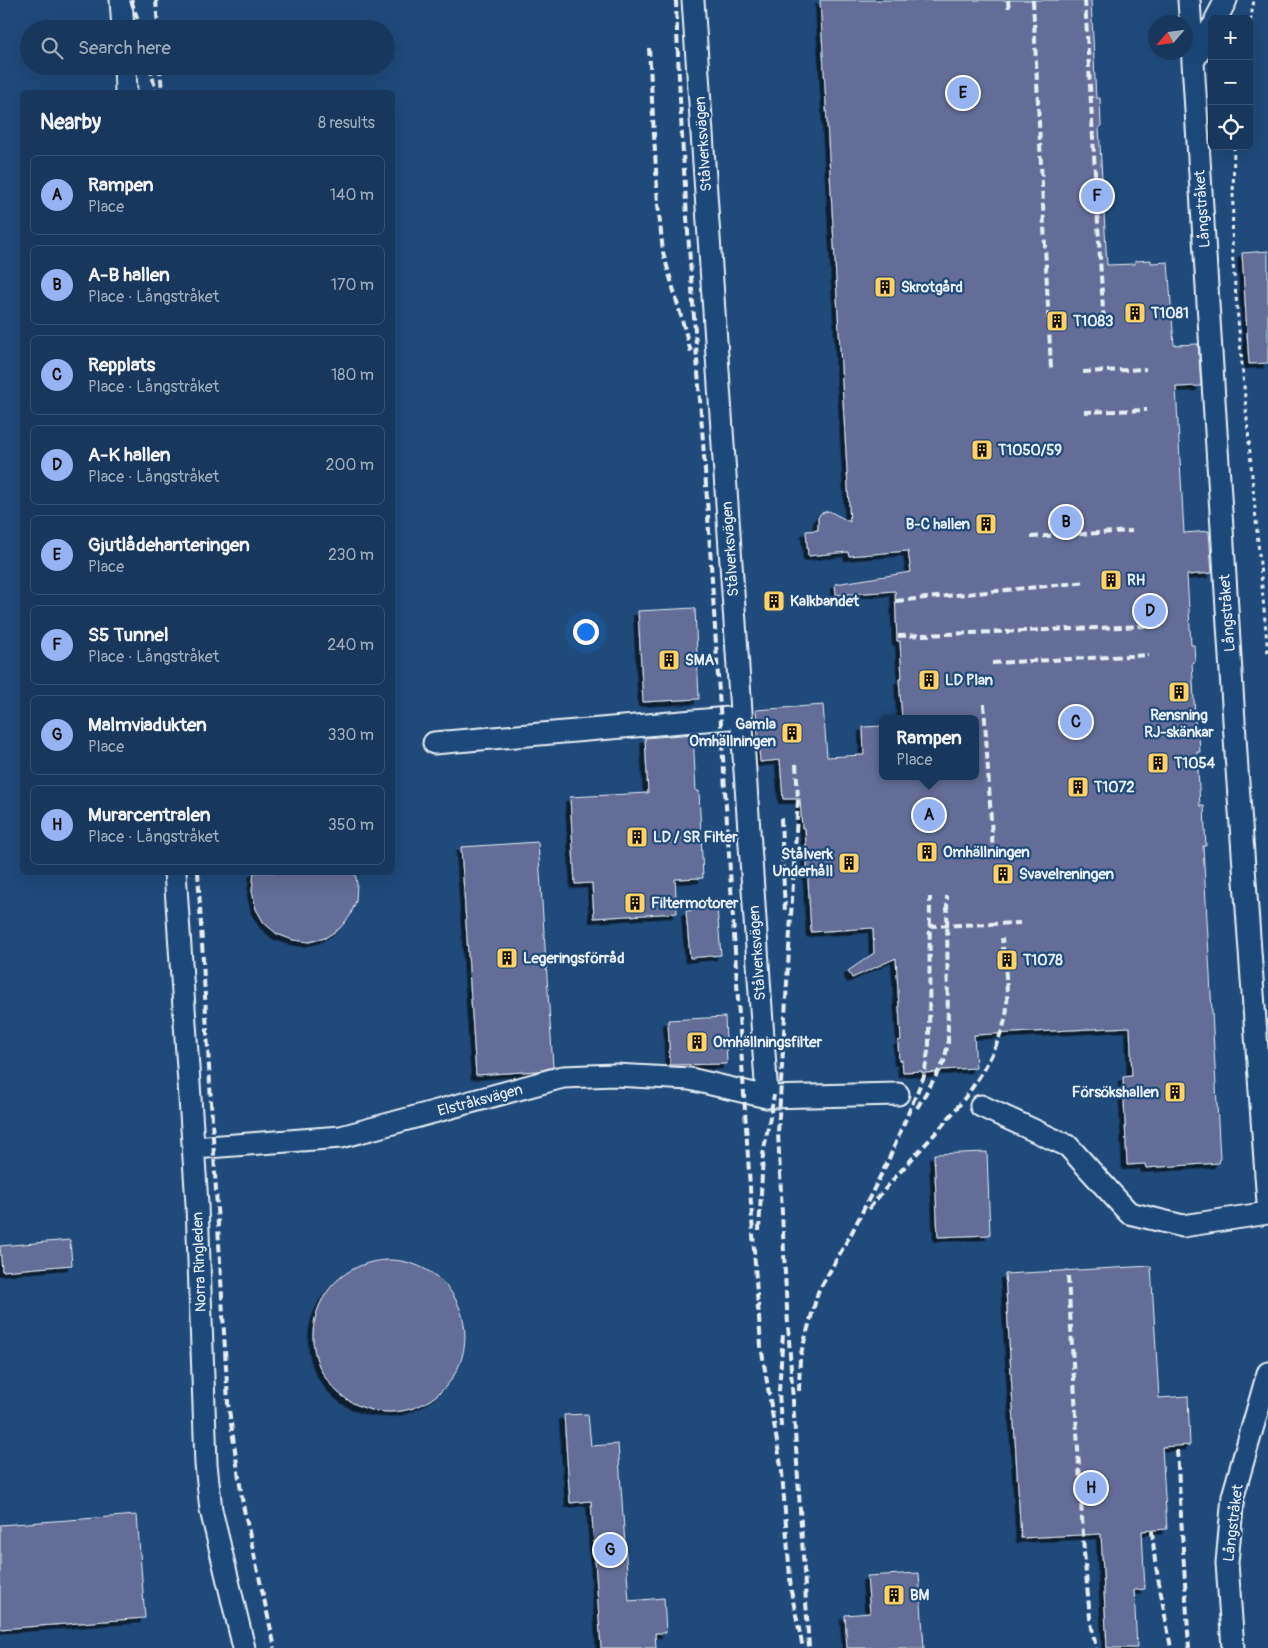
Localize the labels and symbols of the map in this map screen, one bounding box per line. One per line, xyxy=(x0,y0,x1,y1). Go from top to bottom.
north arrow xyxy=(1148,15,1193,60)
pin: E xyxy=(947,74,979,112)
street label: Stålverksvägen xyxy=(691,96,716,192)
street label: Långstråket xyxy=(1190,169,1215,248)
pin: F xyxy=(1081,177,1113,215)
building icon: Skrotgård xyxy=(873,275,897,299)
place label: Skrotgård xyxy=(901,278,963,297)
building icon: T1081 xyxy=(1123,301,1147,325)
place label: T1081 xyxy=(1150,304,1189,323)
building icon: T1083 xyxy=(1045,309,1069,333)
place label: T1083 xyxy=(1072,312,1113,331)
building icon: T1050/59 xyxy=(970,438,994,462)
place label: T1050/59 xyxy=(997,441,1062,460)
street label: Stålverksvägen xyxy=(718,501,743,597)
pin: B xyxy=(1050,503,1082,541)
building icon: B-C hallen xyxy=(974,512,998,536)
place label: B-C hallen xyxy=(906,515,970,534)
building icon: RH xyxy=(1099,568,1123,592)
place label: RH xyxy=(1127,571,1146,590)
street label: Långstråket xyxy=(1215,573,1240,652)
building icon: Kalkbandet xyxy=(762,589,786,613)
place label: Kalkbandet xyxy=(790,592,860,611)
pin: D xyxy=(1134,592,1166,630)
your location xyxy=(573,619,599,645)
building icon: SMA xyxy=(657,648,681,672)
place label: SMA xyxy=(685,651,715,670)
building icon: LD Plan xyxy=(917,668,941,692)
place label: LD Plan xyxy=(945,671,993,690)
building icon: Rensning RJ-skänkar xyxy=(1167,680,1191,704)
pin: C xyxy=(1060,703,1092,741)
place label: Rensning RJ-skänkar xyxy=(1144,706,1214,742)
place label: Gamla Omhällningen xyxy=(689,715,777,751)
building icon: Gamla Omhällningen xyxy=(780,721,804,745)
building icon: T1054 xyxy=(1146,751,1170,775)
place label: T1054 xyxy=(1173,754,1216,773)
building icon: T1072 xyxy=(1066,775,1090,799)
place label: T1072 xyxy=(1093,778,1135,797)
pin: A xyxy=(913,796,945,834)
building icon: LD / SR Filter xyxy=(625,825,649,849)
place label: LD / SR Filter xyxy=(653,828,738,847)
building icon: Omhällningen xyxy=(915,840,939,864)
place label: Omhällningen xyxy=(943,843,1030,862)
place label: Stålverk Underhåll xyxy=(772,845,834,881)
building icon: Stålverk Underhåll xyxy=(837,851,861,875)
building icon: Svavelreningen xyxy=(991,862,1015,886)
place label: Svavelreningen xyxy=(1019,865,1114,884)
building icon: Filtermotorer xyxy=(623,891,647,915)
place label: Filtermotorer xyxy=(651,894,739,913)
street label: Stålverksvägen xyxy=(745,905,770,1001)
building icon: Legeringsförråd xyxy=(495,946,519,970)
building icon: T1078 xyxy=(995,948,1019,972)
place label: Legeringsförråd xyxy=(523,949,625,968)
place label: T1078 xyxy=(1022,951,1063,970)
building icon: Omhällningsfilter xyxy=(685,1030,709,1054)
place label: Omhällningsfilter xyxy=(713,1033,823,1052)
street label: Elstråksvägen xyxy=(436,1080,525,1121)
building icon: Försökshallen xyxy=(1163,1080,1187,1104)
place label: Försökshallen xyxy=(1072,1083,1160,1102)
street label: Norra Ringleden xyxy=(188,1211,211,1313)
pin: H xyxy=(1075,1469,1107,1507)
street label: Långstråket xyxy=(1219,1482,1248,1563)
pin: G xyxy=(594,1531,626,1569)
building icon: BM xyxy=(882,1583,906,1607)
place label: BM xyxy=(910,1586,929,1605)

